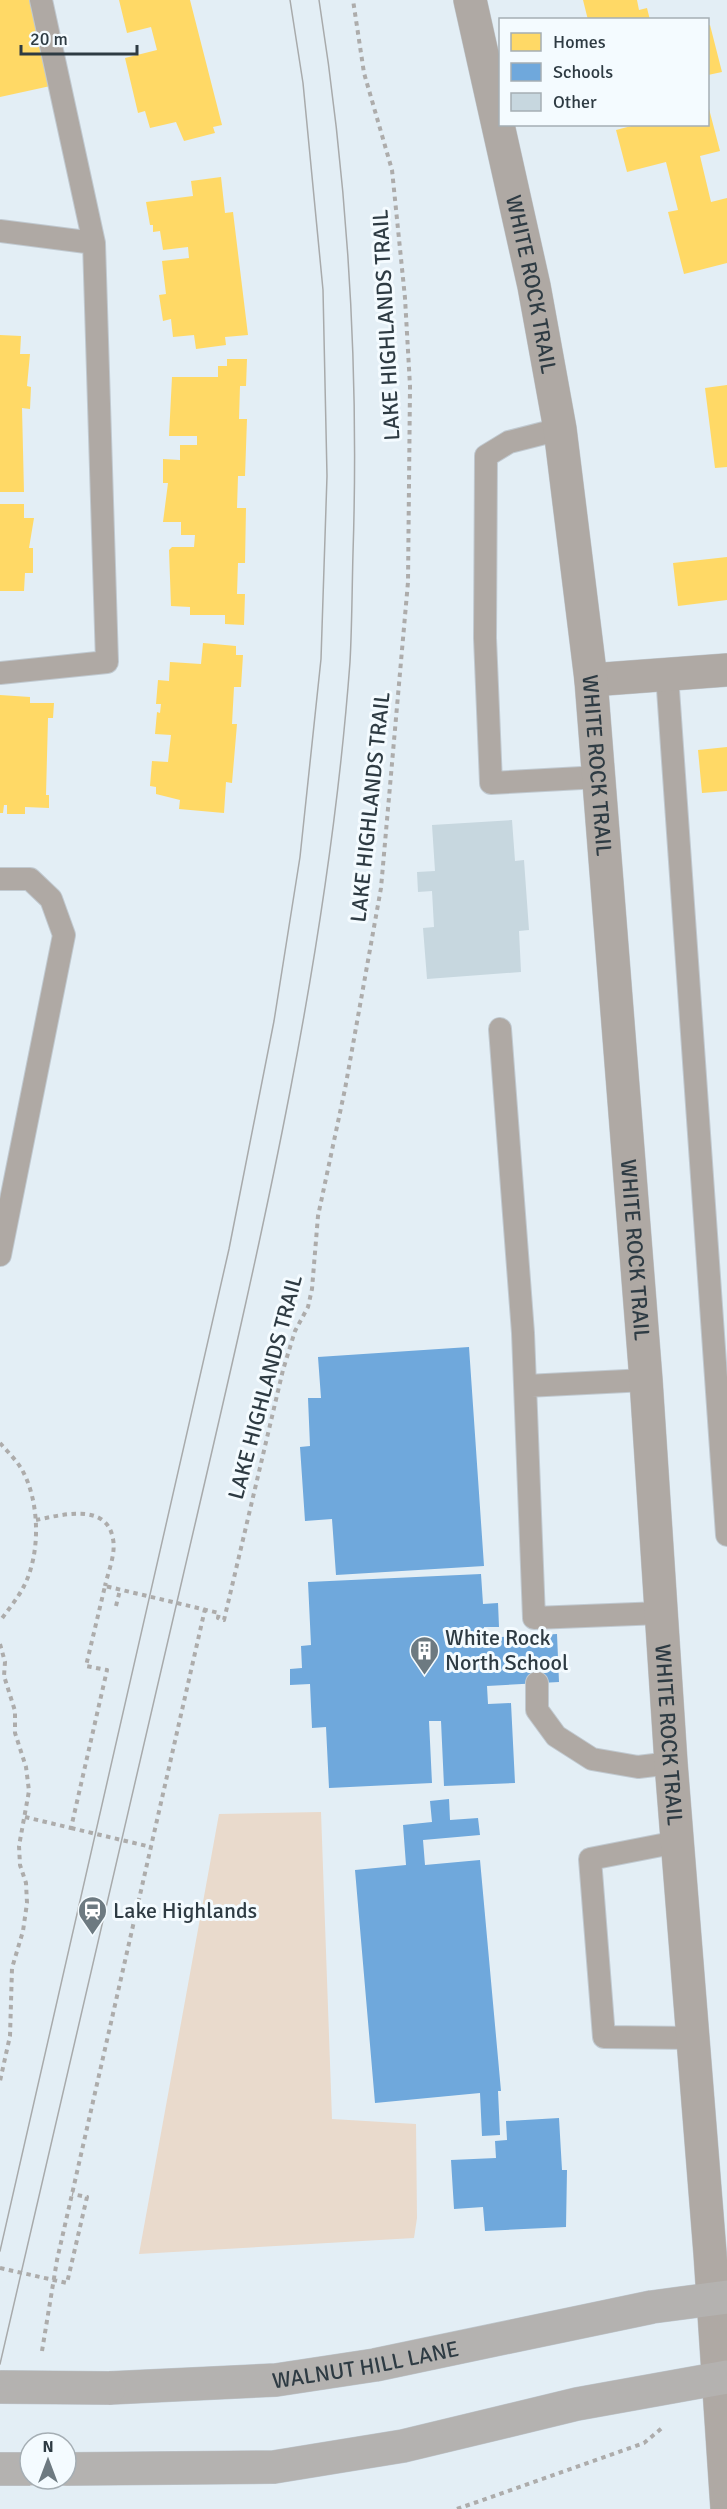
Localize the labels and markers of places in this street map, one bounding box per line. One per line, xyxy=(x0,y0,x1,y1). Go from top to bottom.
place label: White Rock North School xyxy=(445,1624,568,1676)
building icon: White Rock North School xyxy=(408,1634,440,1676)
station icon: Lake Highlands xyxy=(76,1894,108,1936)
place label: Lake Highlands xyxy=(113,1897,257,1924)

